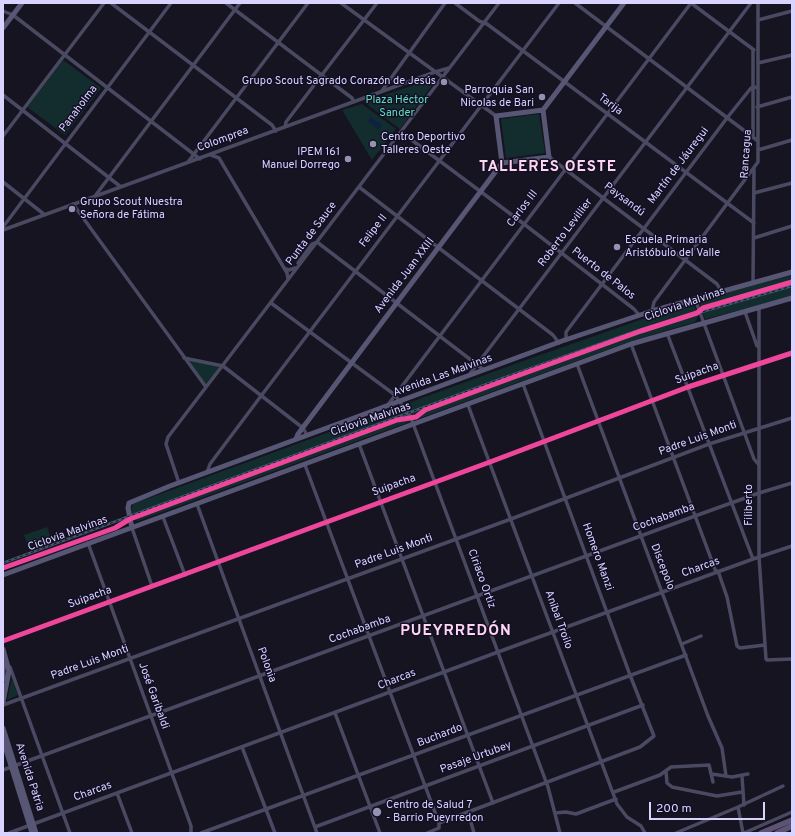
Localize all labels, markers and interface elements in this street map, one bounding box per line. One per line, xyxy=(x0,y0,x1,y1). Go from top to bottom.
place label: Grupo Scout Sagrado Corazón de Jesús xyxy=(242,75,436,89)
marker: Grupo Scout Sagrado Corazón de Jesús xyxy=(439,77,449,87)
street label: Panaholma xyxy=(57,83,101,135)
place label: Parroquia San Nicolas de Bari xyxy=(460,84,534,110)
street label: Tarija xyxy=(595,91,625,119)
marker: Parroquia San Nicolas de Bari xyxy=(537,92,547,102)
park label: Plaza Héctor Sander xyxy=(366,94,428,120)
street label: Colomprea xyxy=(196,125,250,155)
street label: Martín de Jáuregui xyxy=(646,125,712,207)
street label: Rancagua xyxy=(739,129,755,179)
place label: Centro Deportivo Talleres Oeste xyxy=(381,131,465,157)
marker: Centro Deportivo Talleres Oeste xyxy=(368,139,378,149)
place label: IPEM 161 Manuel Dorrego xyxy=(262,146,340,172)
marker: IPEM 161 Manuel Dorrego xyxy=(343,154,353,164)
district label: TALLERES OESTE xyxy=(479,159,617,177)
street label: Paysandú xyxy=(601,180,647,220)
street label: Carlos III xyxy=(505,188,541,230)
place label: Grupo Scout Nuestra Señora de Fátima xyxy=(80,196,183,222)
street label: Roberto Levillier xyxy=(536,196,596,270)
street label: Punta de Sauce xyxy=(284,200,340,268)
marker: Grupo Scout Nuestra Señora de Fátima xyxy=(67,204,77,214)
street label: Felipe II xyxy=(357,212,391,250)
place label: Escuela Primaria Aristóbulo del Valle xyxy=(625,234,720,260)
street label: Avenida Juan XXIII xyxy=(372,236,438,316)
marker: Escuela Primaria Aristóbulo del Valle xyxy=(612,242,622,252)
street label: Puerto de Palos xyxy=(568,245,638,303)
street label: Ciclovia Malvinas xyxy=(643,285,727,325)
street label: Avenida Las Malvinas xyxy=(392,352,494,400)
street label: Suipacha xyxy=(673,360,721,388)
street label: Ciclovia Malvinas xyxy=(329,400,413,440)
street label: Padre Luis Monti xyxy=(657,419,739,459)
street label: Suipacha xyxy=(370,472,418,500)
street label: Filiberto xyxy=(743,484,757,526)
street label: Cochabamba xyxy=(631,501,697,535)
street label: Ciclovia Malvinas xyxy=(26,513,110,555)
street label: Homero Manzi xyxy=(579,521,615,593)
street label: Padre Luis Monti xyxy=(353,532,435,572)
street label: Discepolo xyxy=(647,542,677,592)
street label: Ciriaco Ortiz xyxy=(464,548,498,610)
street label: Charcas xyxy=(680,555,722,581)
street label: Suipacha xyxy=(66,584,114,612)
street label: Anibal Troilo xyxy=(541,589,575,651)
street label: Cochabamba xyxy=(327,613,393,647)
district label: PUEYRREDÓN xyxy=(400,623,512,641)
street label: Padre Luis Monti xyxy=(49,643,131,683)
street label: Polonia xyxy=(253,645,279,685)
street label: José Garibaldi xyxy=(135,661,171,731)
street label: Charcas xyxy=(376,667,418,693)
street label: Buchardo xyxy=(416,721,464,751)
street label: Pasaje Urtubey xyxy=(439,739,513,777)
street label: Avenida Patria xyxy=(12,741,46,813)
street label: Charcas xyxy=(72,779,114,805)
scale bar xyxy=(651,794,767,820)
place label: Centro de Salud 7 - Barrio Pueyrredon xyxy=(386,799,484,825)
text: 200 m xyxy=(656,801,692,817)
marker: Centro de Salud 7 - Barrio Pueyrredon xyxy=(371,806,383,818)

